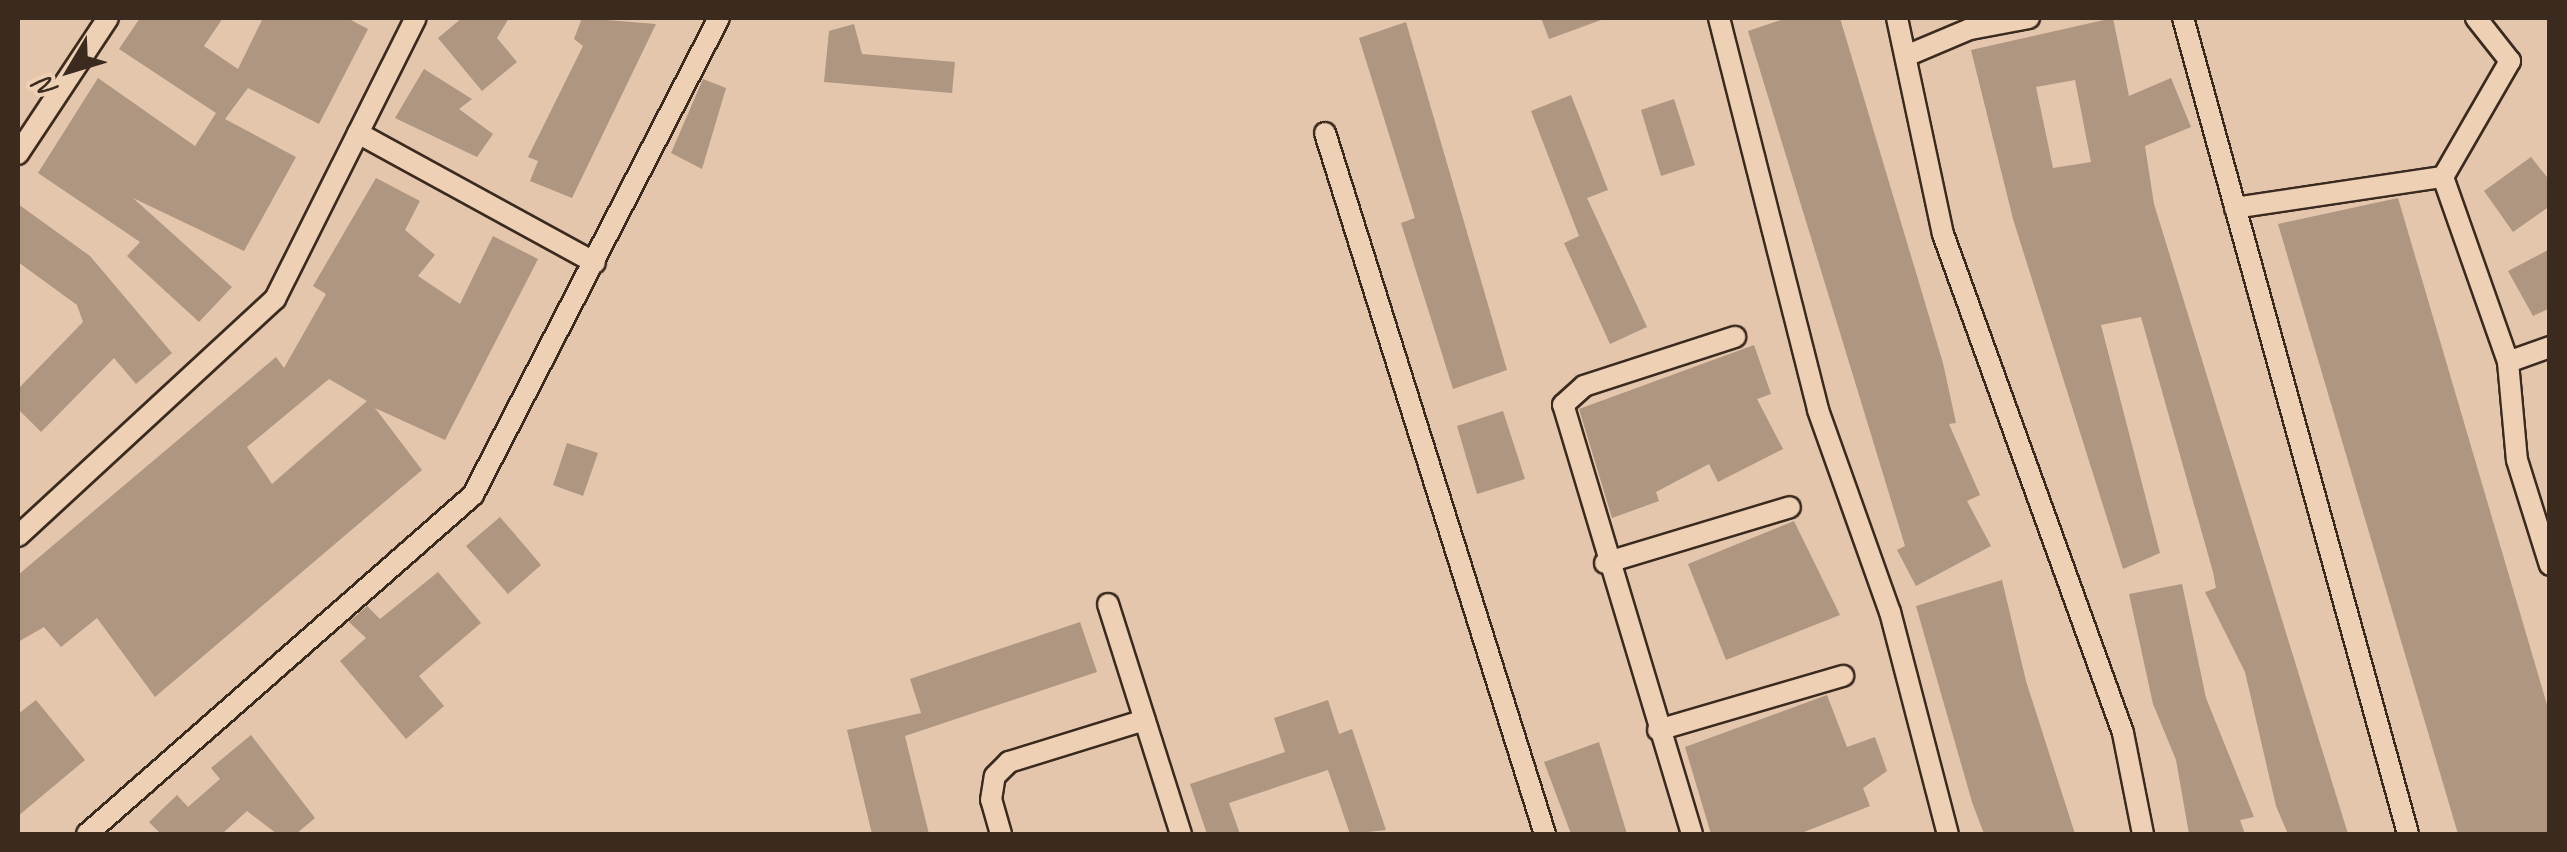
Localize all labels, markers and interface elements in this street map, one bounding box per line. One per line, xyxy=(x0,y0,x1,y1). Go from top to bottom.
north arrow xyxy=(20,20,120,120)
text: N xyxy=(27,71,65,106)

